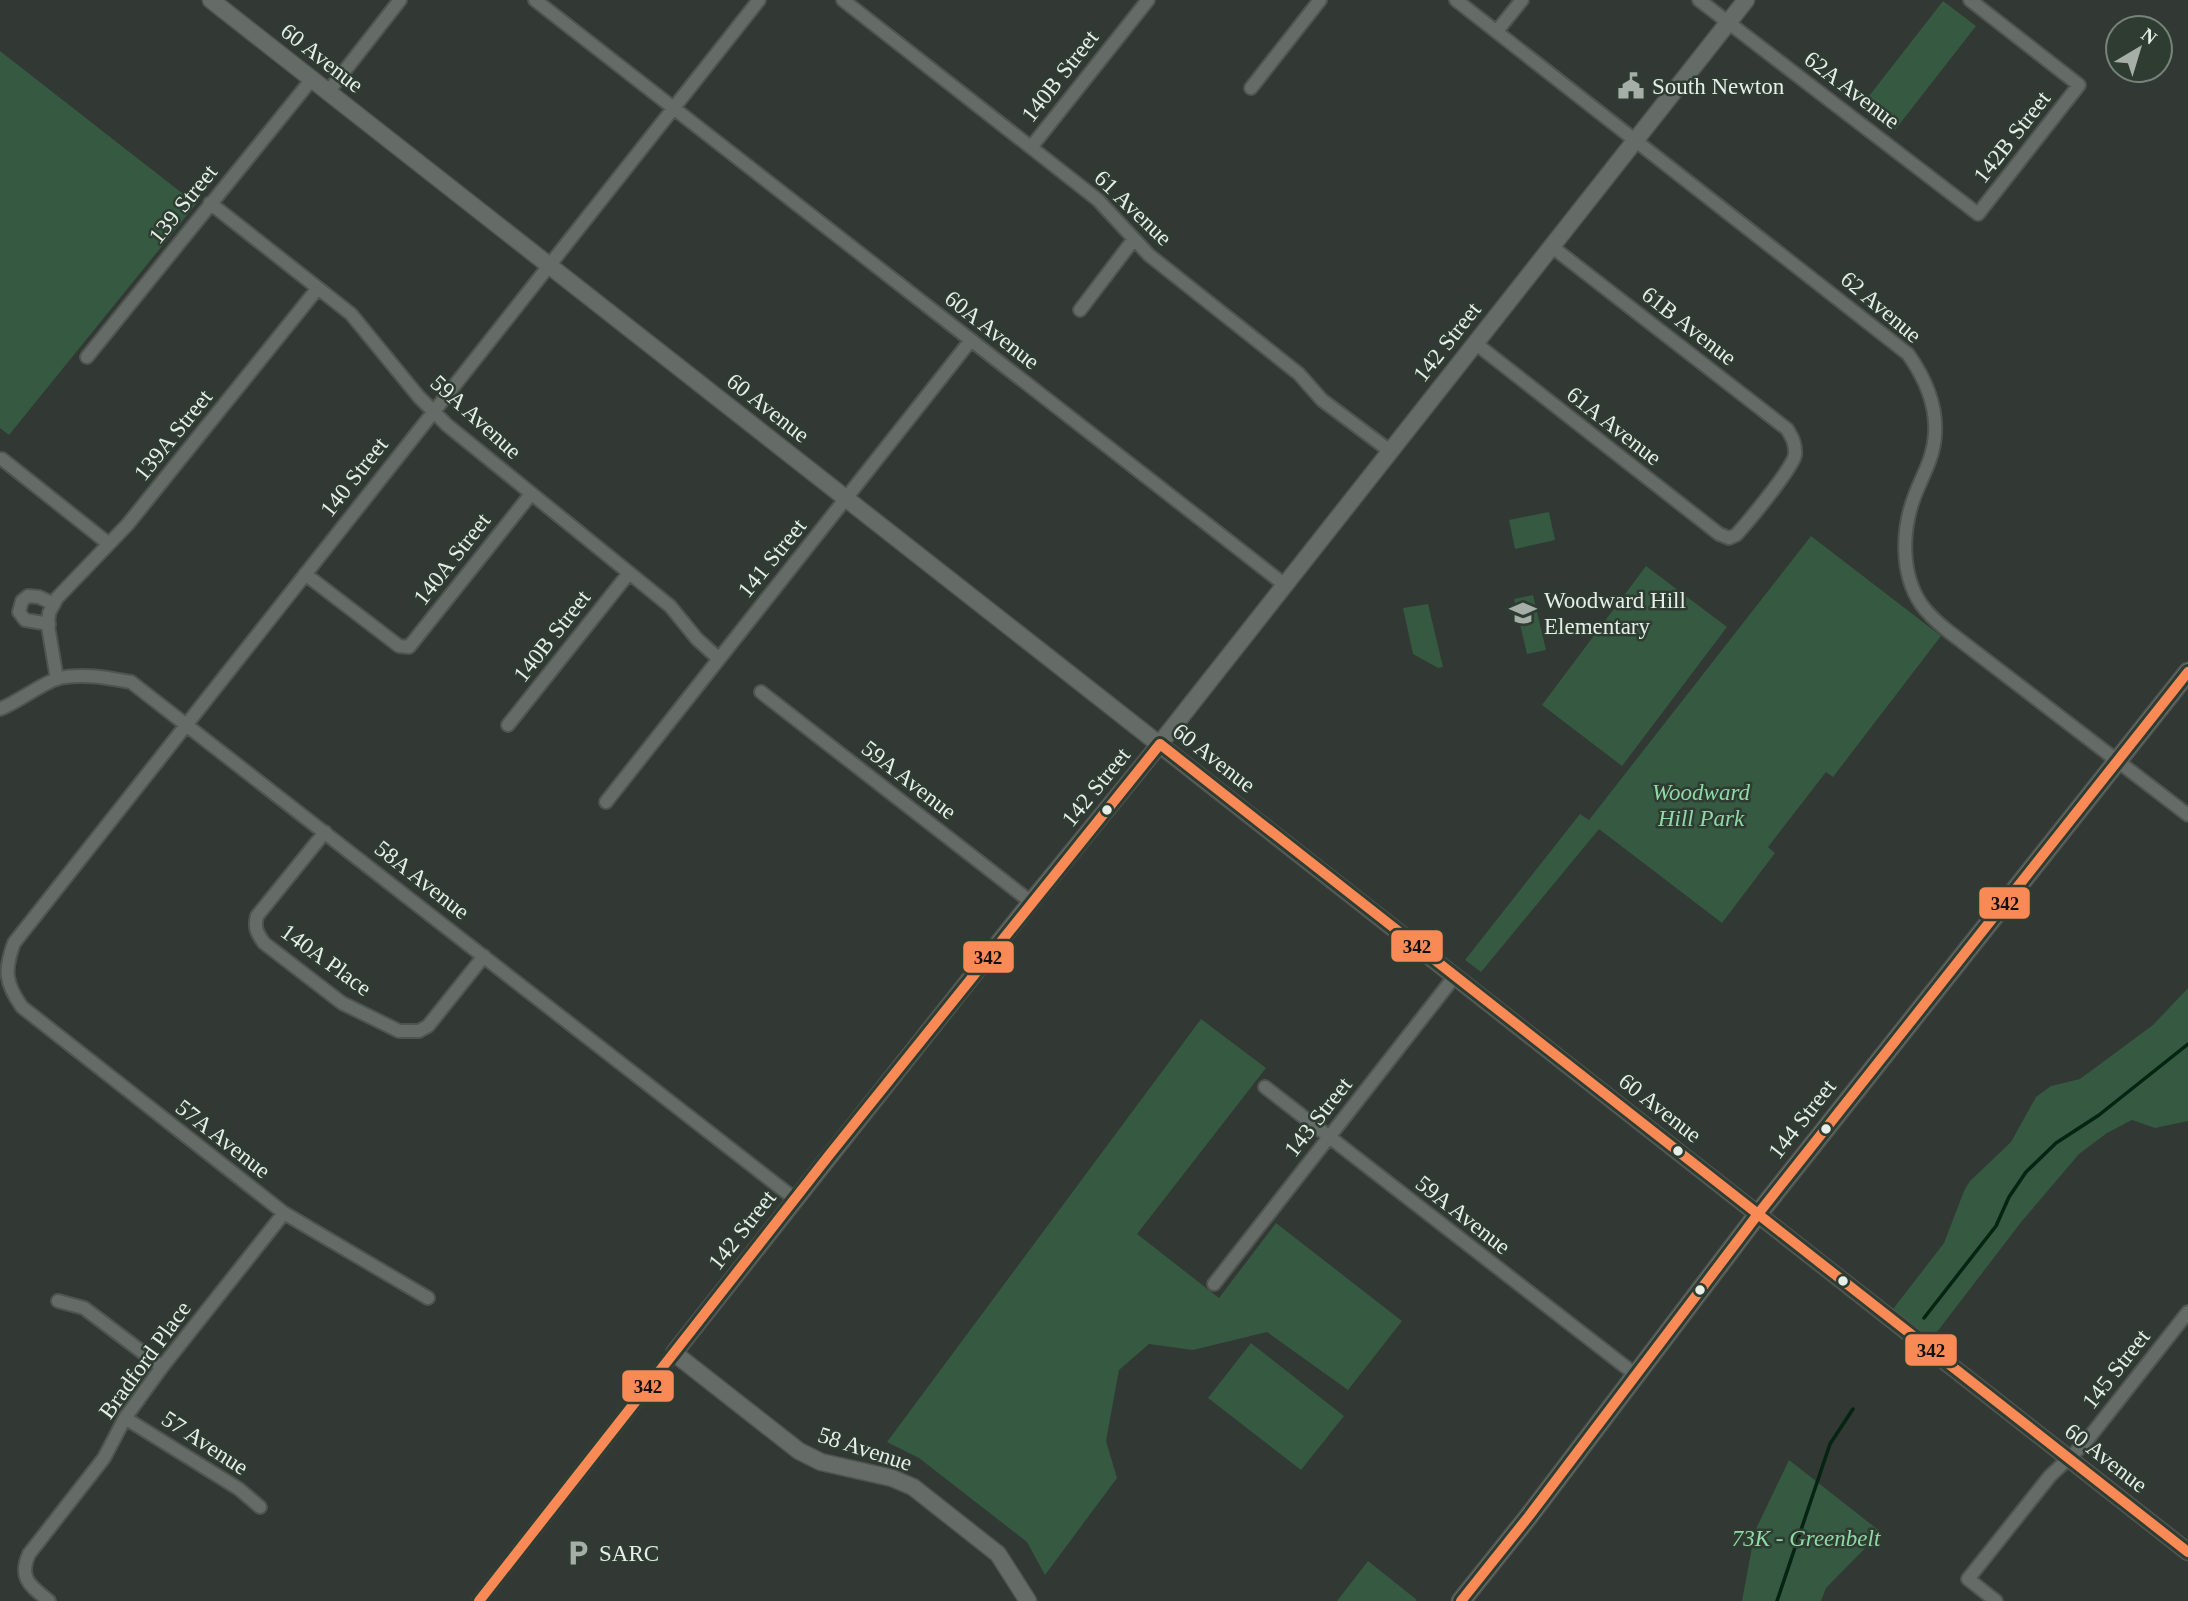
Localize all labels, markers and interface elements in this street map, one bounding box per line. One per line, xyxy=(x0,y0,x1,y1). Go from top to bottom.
north arrow xyxy=(2104,14,2174,84)
street label: 60 Avenue xyxy=(276,18,368,98)
text: N xyxy=(2137,23,2161,49)
street label: 140B Street xyxy=(1017,25,1104,127)
street label: 62A Avenue xyxy=(1799,46,1905,134)
public building icon: South Newton xyxy=(1616,71,1646,101)
place label: South Newton xyxy=(1652,74,1785,99)
street label: 142B Street xyxy=(1969,86,2056,188)
street label: 139 Street xyxy=(144,159,223,248)
street label: 61 Avenue xyxy=(1089,165,1177,251)
street label: 62 Avenue xyxy=(1836,266,1926,348)
street label: 61B Avenue xyxy=(1637,281,1741,371)
street label: 60A Avenue xyxy=(940,285,1044,375)
street label: 142 Street xyxy=(1408,297,1486,387)
street label: 60 Avenue xyxy=(722,368,814,448)
street label: 59A Avenue xyxy=(426,370,526,464)
street label: 61A Avenue xyxy=(1562,381,1666,471)
street label: 139A Street xyxy=(129,384,217,485)
street label: 140 Street xyxy=(315,432,393,522)
street label: 140A Street xyxy=(409,508,496,610)
street label: 141 Street xyxy=(733,513,812,602)
street label: 140B Street xyxy=(509,585,596,687)
place label: Woodward Hill Elementary xyxy=(1544,588,1686,639)
school or university icon: Woodward Hill Elementary xyxy=(1508,598,1538,628)
street label: 60 Avenue xyxy=(1168,718,1260,798)
street label: 59A Avenue xyxy=(857,735,961,825)
street label: 142 Street xyxy=(1057,742,1136,831)
park label: Woodward Hill Park xyxy=(1652,780,1750,831)
unlabelled marker xyxy=(1100,803,1114,817)
street label: 58A Avenue xyxy=(370,835,474,925)
line badge: 342 xyxy=(1978,886,2031,920)
text: 342 xyxy=(1991,893,2019,914)
street label: 140A Place xyxy=(276,919,376,1001)
line badge: 342 xyxy=(1390,929,1444,963)
text: 342 xyxy=(1403,936,1431,957)
line badge: 342 xyxy=(962,940,1015,974)
text: 342 xyxy=(974,947,1002,968)
street label: 60 Avenue xyxy=(1614,1068,1706,1148)
street label: 143 Street xyxy=(1279,1072,1357,1162)
street label: 144 Street xyxy=(1763,1074,1841,1164)
street label: 57A Avenue xyxy=(171,1094,275,1184)
unlabelled marker xyxy=(1819,1122,1833,1136)
unlabelled marker xyxy=(1671,1144,1685,1158)
street label: 59A Avenue xyxy=(1411,1170,1515,1260)
street label: 142 Street xyxy=(703,1185,781,1275)
unlabelled marker xyxy=(1836,1274,1850,1288)
unlabelled marker xyxy=(1693,1283,1707,1297)
street label: Bradford Place xyxy=(94,1297,196,1423)
street label: 145 Street xyxy=(2077,1324,2155,1414)
line badge: 342 xyxy=(1904,1333,1958,1367)
text: 342 xyxy=(1917,1340,1945,1361)
line badge: 342 xyxy=(621,1369,675,1403)
text: 342 xyxy=(634,1376,662,1397)
street label: 57 Avenue xyxy=(157,1406,253,1480)
street label: 60 Avenue xyxy=(2060,1418,2152,1498)
street label: 58 Avenue xyxy=(815,1422,915,1476)
park label: 73K - Greenbelt xyxy=(1732,1526,1881,1551)
parking icon: SARC xyxy=(563,1538,593,1568)
place label: SARC xyxy=(599,1541,659,1566)

